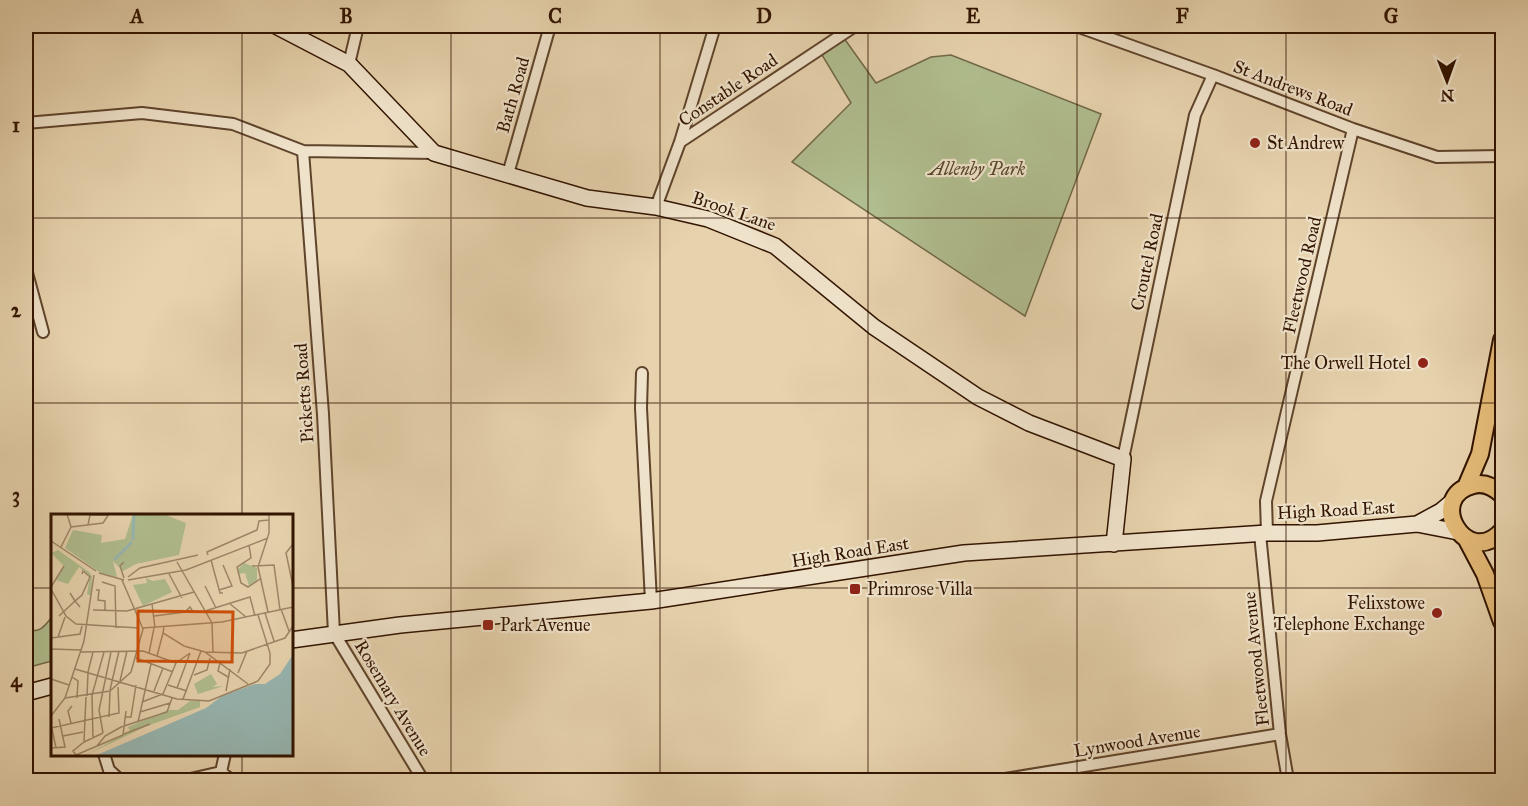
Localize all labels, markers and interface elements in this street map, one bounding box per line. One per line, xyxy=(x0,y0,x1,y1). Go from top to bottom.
text: A xyxy=(128,4,144,28)
text: B xyxy=(339,4,353,28)
text: C xyxy=(548,4,562,28)
text: D xyxy=(756,4,772,28)
text: E xyxy=(966,4,981,28)
text: F xyxy=(1175,4,1189,28)
text: G xyxy=(1384,4,1399,28)
street label: Constable Road xyxy=(674,49,782,131)
north arrow xyxy=(1417,51,1477,111)
street label: Bath Road xyxy=(492,54,534,136)
street label: St Andrews Road xyxy=(1230,55,1356,121)
text: N xyxy=(1440,86,1454,105)
text: 1 xyxy=(12,113,20,137)
place label: St Andrew xyxy=(1267,132,1345,154)
marker: St Andrew xyxy=(1248,136,1262,150)
park label: Allenby Park xyxy=(927,158,1025,180)
street label: Brook Lane xyxy=(689,186,779,236)
street label: Croutel Road xyxy=(1126,211,1168,313)
street label: Fleetwood Road xyxy=(1278,214,1326,336)
text: 2 xyxy=(11,298,22,322)
street label: Picketts Road xyxy=(290,342,318,444)
place label: The Orwell Hotel xyxy=(1281,352,1411,374)
marker: The Orwell Hotel xyxy=(1416,356,1430,370)
text: 3 xyxy=(12,483,20,508)
street label: High Road East xyxy=(1276,496,1396,525)
inset map xyxy=(51,514,292,755)
street label: High Road East xyxy=(790,532,911,573)
place label: Primrose Villa xyxy=(867,578,973,600)
marker: Primrose Villa xyxy=(848,582,862,596)
street label: Fleetwood Avenue xyxy=(1238,591,1274,727)
place label: Felixstowe Telephone Exchange xyxy=(1274,592,1425,636)
marker: Felixstowe Telephone Exchange xyxy=(1430,606,1444,620)
place label: Park Avenue xyxy=(500,614,590,636)
marker: Park Avenue xyxy=(481,618,495,632)
street label: Rosemary Avenue xyxy=(350,636,436,760)
text: 4 xyxy=(10,668,22,693)
street label: Lynwood Avenue xyxy=(1072,720,1202,762)

